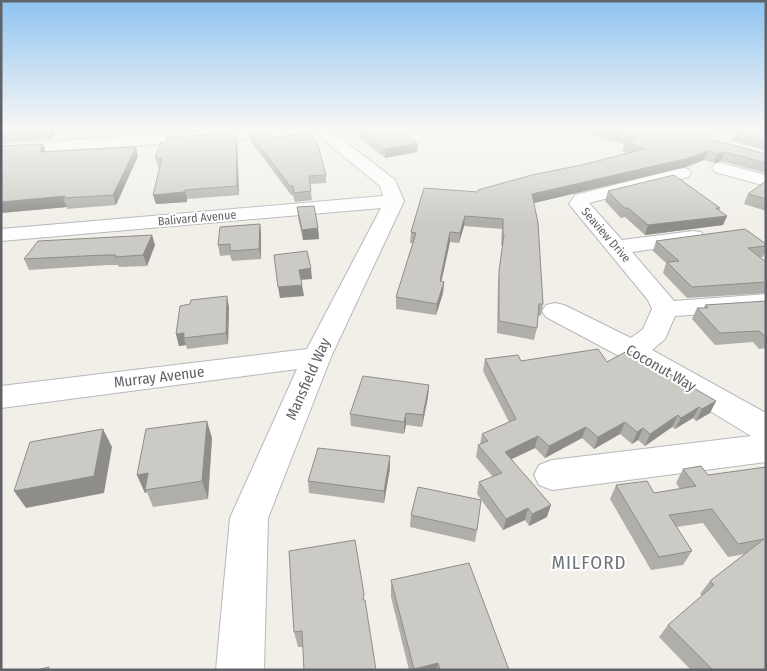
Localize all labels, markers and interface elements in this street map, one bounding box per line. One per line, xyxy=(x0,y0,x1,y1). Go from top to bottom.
street label: Seaview Drive xyxy=(578,205,634,265)
street label: Balivard Avenue xyxy=(157,208,237,228)
street label: Mansfield Way xyxy=(282,335,334,423)
street label: Coconut Way xyxy=(623,341,700,395)
street label: Murray Avenue xyxy=(113,363,205,391)
district label: MILFORD xyxy=(551,551,627,574)

